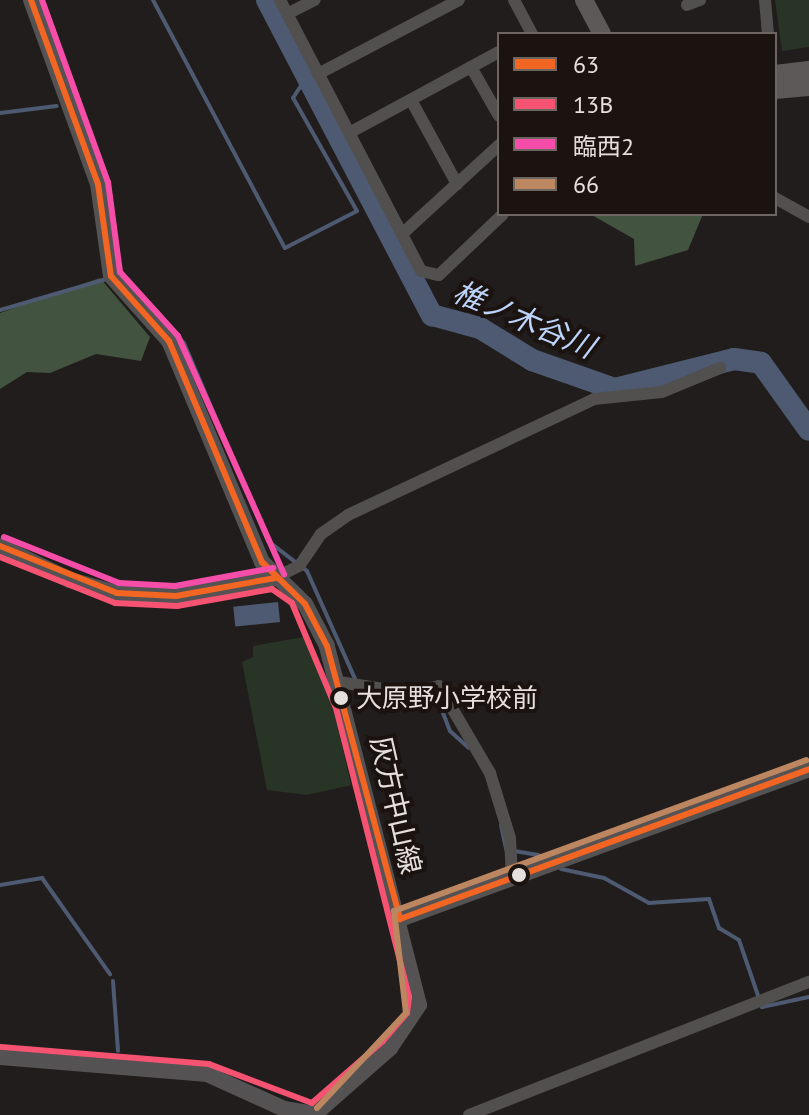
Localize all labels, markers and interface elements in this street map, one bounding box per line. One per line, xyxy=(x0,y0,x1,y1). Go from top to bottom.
legend xyxy=(497,32,777,216)
text: 63 xyxy=(573,49,599,80)
text: 13B xyxy=(573,89,613,120)
text: 臨西2 xyxy=(573,131,634,162)
text: 66 xyxy=(573,169,599,200)
water label: 椎ノ木谷川 xyxy=(448,273,600,365)
place label: 大原野小学校前 xyxy=(356,682,538,714)
marker: 大原野小学校前 xyxy=(333,690,349,706)
street label: 灰方中山線 xyxy=(364,733,428,877)
unlabelled marker xyxy=(511,867,527,883)

